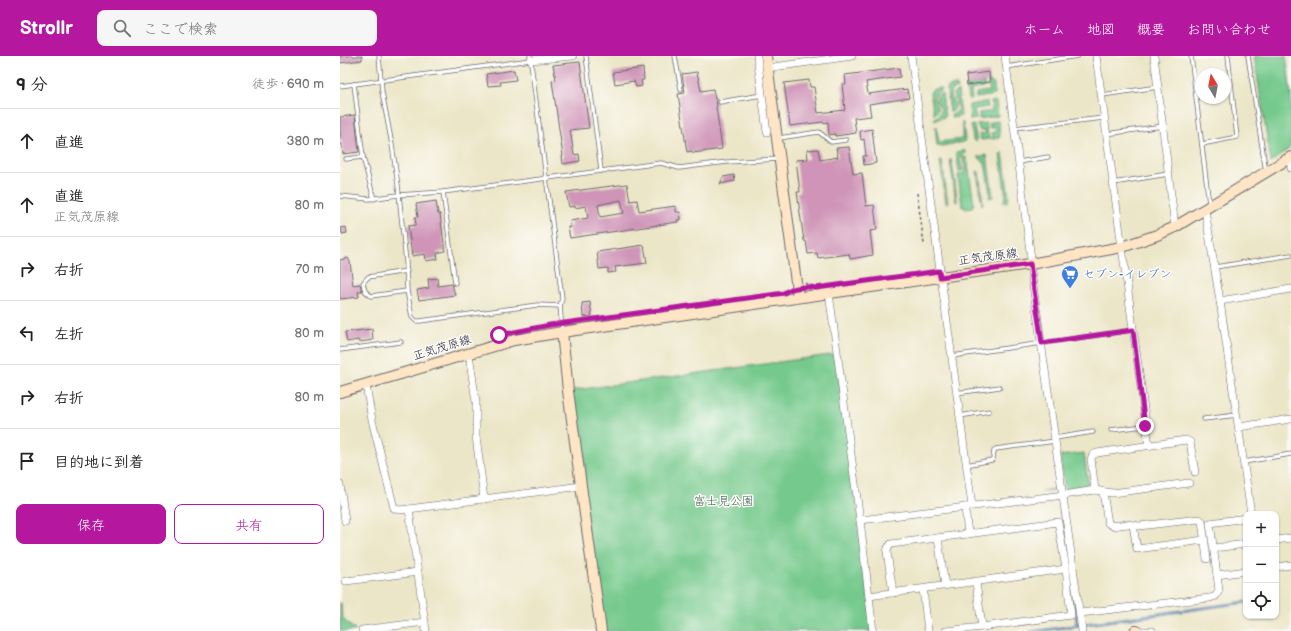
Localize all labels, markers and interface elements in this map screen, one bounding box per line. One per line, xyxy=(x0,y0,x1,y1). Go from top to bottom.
search box xyxy=(97,10,377,46)
text: Strollr xyxy=(20,17,73,40)
icon: search xyxy=(111,17,133,39)
text: ここで検索 xyxy=(143,20,218,39)
text: ホーム xyxy=(1024,21,1065,38)
text: 地図 xyxy=(1087,21,1115,38)
text: 概要 xyxy=(1137,21,1165,38)
text: お問い合わせ xyxy=(1187,21,1271,38)
north arrow xyxy=(1195,68,1231,104)
text: 9 分 xyxy=(16,75,48,95)
text: 徒歩 · 690 m xyxy=(252,76,324,92)
icon: ahead xyxy=(16,130,38,152)
text: 直進 xyxy=(54,133,84,152)
text: 380 m xyxy=(287,133,324,149)
text: 直進 xyxy=(54,187,84,206)
icon: ahead xyxy=(16,194,38,216)
text: 80 m xyxy=(295,197,324,213)
text: 正気茂原線 xyxy=(54,209,119,225)
street label: 正気茂原線 xyxy=(957,245,1019,269)
icon: right xyxy=(16,258,38,280)
text: 右折 xyxy=(54,261,84,280)
text: 70 m xyxy=(296,261,324,277)
supermarket icon: セブン-イレブン xyxy=(1060,264,1080,289)
place label: セブン-イレブン xyxy=(1083,267,1171,282)
icon: left xyxy=(16,322,38,344)
text: 左折 xyxy=(54,325,84,344)
text: 80 m xyxy=(295,325,324,341)
route start xyxy=(490,326,508,344)
street label: 正気茂原線 xyxy=(411,332,473,364)
icon: right xyxy=(16,386,38,408)
text: 右折 xyxy=(54,389,84,408)
text: 80 m xyxy=(295,389,324,405)
route end xyxy=(1136,417,1154,435)
icon: arrive xyxy=(16,450,38,472)
text: 目的地に到着 xyxy=(54,453,144,472)
park label: 富士見公園 xyxy=(694,494,754,509)
button: 保存 xyxy=(16,504,166,544)
button: 共有 xyxy=(174,504,324,544)
map controls xyxy=(1243,511,1279,619)
button: + xyxy=(1243,511,1279,547)
button: − xyxy=(1243,547,1279,583)
button: locate xyxy=(1243,583,1279,619)

